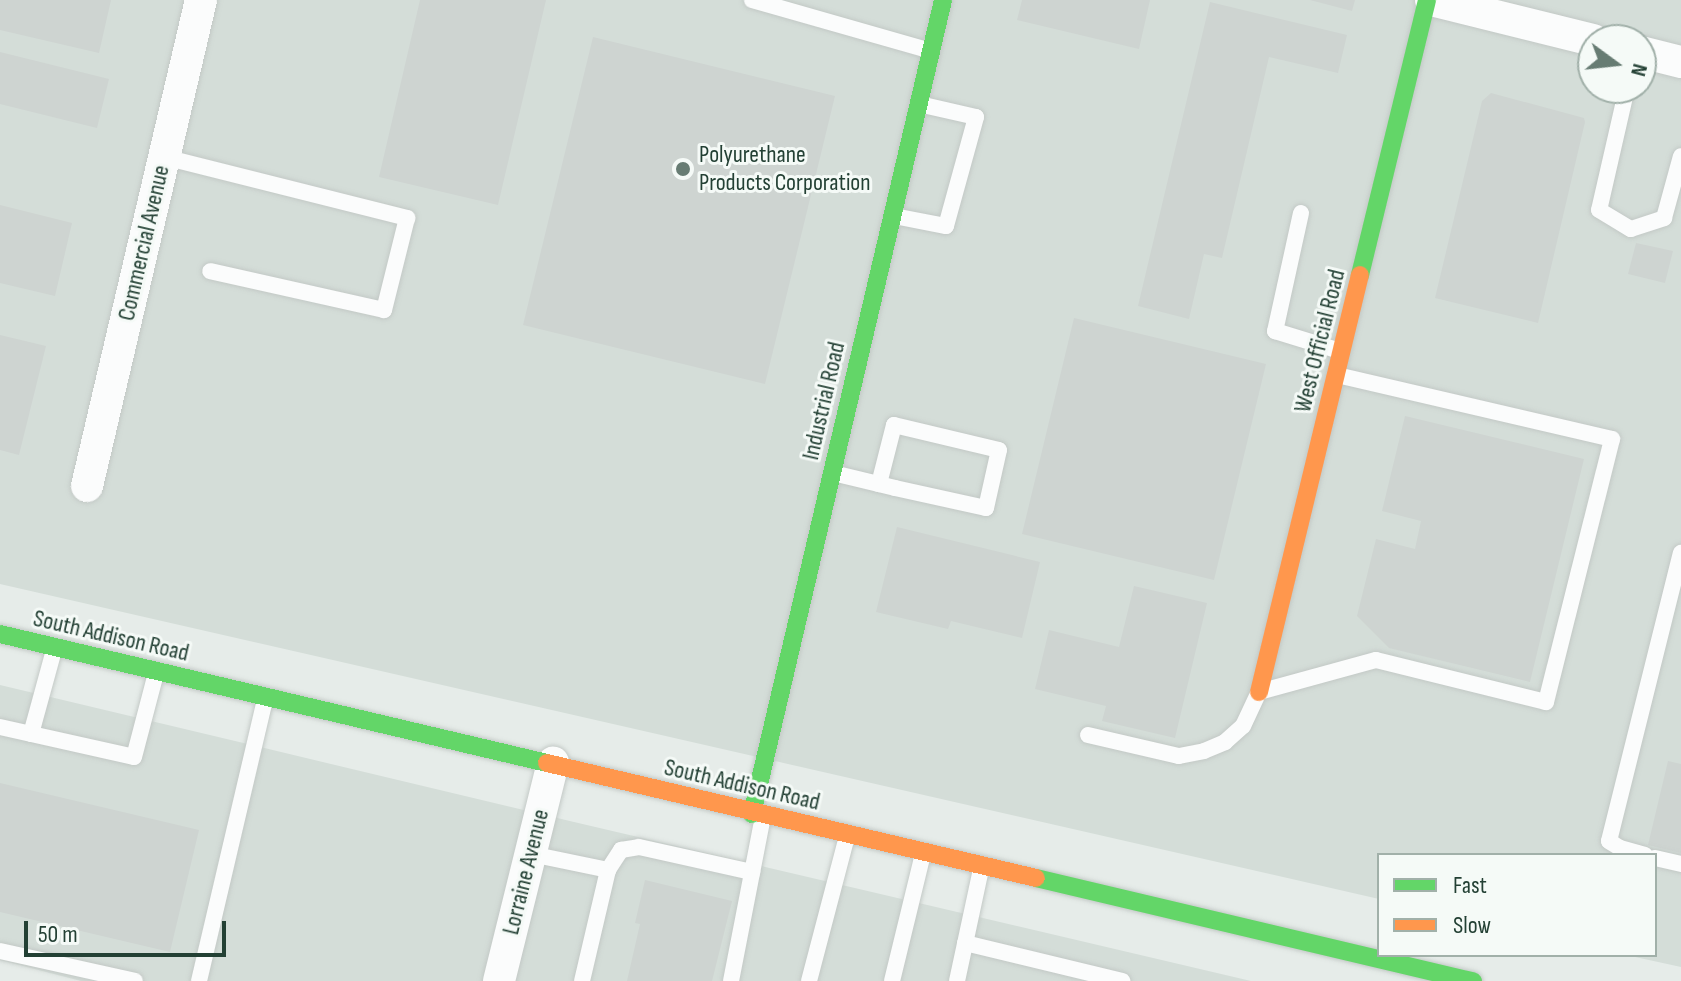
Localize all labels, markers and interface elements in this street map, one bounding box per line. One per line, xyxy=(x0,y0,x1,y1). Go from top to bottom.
north arrow xyxy=(1577,24,1657,104)
text: N xyxy=(1624,61,1653,79)
place label: Polyurethane Products Corporation xyxy=(699,141,871,197)
marker: Polyurethane Products Corporation xyxy=(674,160,692,178)
street label: Commercial Avenue xyxy=(112,162,176,324)
street label: West Official Road xyxy=(1288,267,1352,415)
street label: Industrial Road xyxy=(796,339,852,463)
street label: South Addison Road xyxy=(30,604,192,668)
street label: South Addison Road xyxy=(661,753,823,817)
street label: Lorraine Avenue xyxy=(497,806,555,938)
legend xyxy=(1377,853,1657,957)
text: Fast xyxy=(1453,871,1487,900)
scale bar xyxy=(28,905,230,955)
text: Slow xyxy=(1453,911,1491,940)
text: 50 m xyxy=(38,920,78,949)

